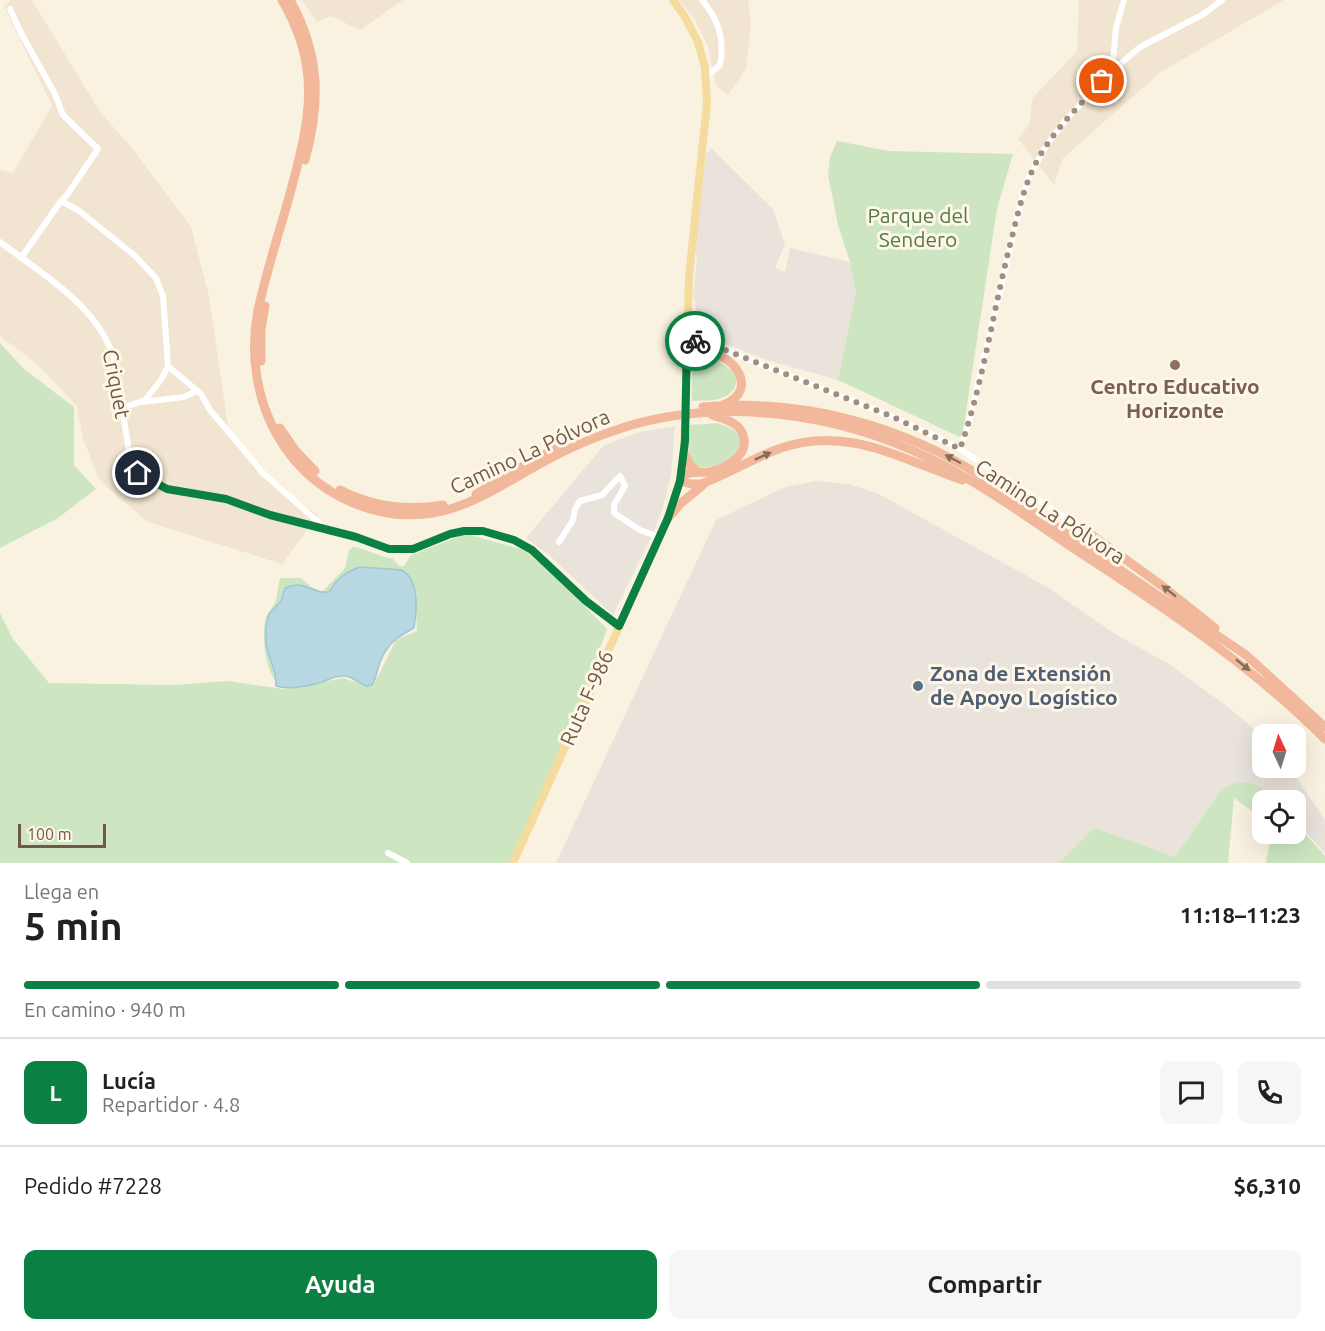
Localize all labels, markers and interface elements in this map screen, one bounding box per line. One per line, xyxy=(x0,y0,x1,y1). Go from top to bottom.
pin xyxy=(1076,55,1127,106)
icon: bag xyxy=(1085,64,1118,97)
park label: Parque del Sendero xyxy=(867,203,969,251)
courier xyxy=(665,311,725,371)
icon: bike xyxy=(679,325,712,358)
street label: Criquet xyxy=(99,347,135,420)
marker: Centro Educativo Horizonte xyxy=(1168,358,1182,372)
place label: Centro Educativo Horizonte xyxy=(1090,374,1260,422)
street label: Camino La Pólvora xyxy=(446,404,613,499)
pin xyxy=(112,447,163,498)
one-way arrow xyxy=(754,450,772,460)
one-way arrow xyxy=(944,454,961,464)
street label: Camino La Pólvora xyxy=(971,454,1130,569)
icon: home xyxy=(121,456,154,489)
one-way arrow xyxy=(1161,585,1176,597)
street label: Ruta F-986 xyxy=(554,646,618,749)
one-way arrow xyxy=(1235,659,1250,671)
place label: Zona de Extensión de Apoyo Logístico xyxy=(930,661,1118,709)
marker: Zona de Extensión de Apoyo Logístico xyxy=(911,679,925,693)
north arrow xyxy=(1252,724,1306,778)
map controls xyxy=(1252,724,1306,844)
button: locate xyxy=(1252,790,1306,844)
scale bar xyxy=(18,821,106,848)
text: 100 m xyxy=(27,825,72,843)
text: Llega en xyxy=(24,880,99,903)
text: 11:18–11:23 xyxy=(1180,902,1301,927)
text: 5 min xyxy=(24,904,123,947)
text: En camino · 940 m xyxy=(24,998,186,1021)
button: chat xyxy=(1160,1061,1223,1124)
button: phone xyxy=(1238,1061,1301,1124)
text: Lucía xyxy=(102,1068,156,1093)
text: L xyxy=(49,1080,62,1105)
text: Repartidor · 4.8 xyxy=(102,1093,240,1116)
text: Pedido #7228 xyxy=(24,1173,162,1198)
text: $6,310 xyxy=(1234,1173,1301,1198)
button: Ayuda xyxy=(24,1250,657,1319)
button: Compartir xyxy=(669,1250,1301,1319)

